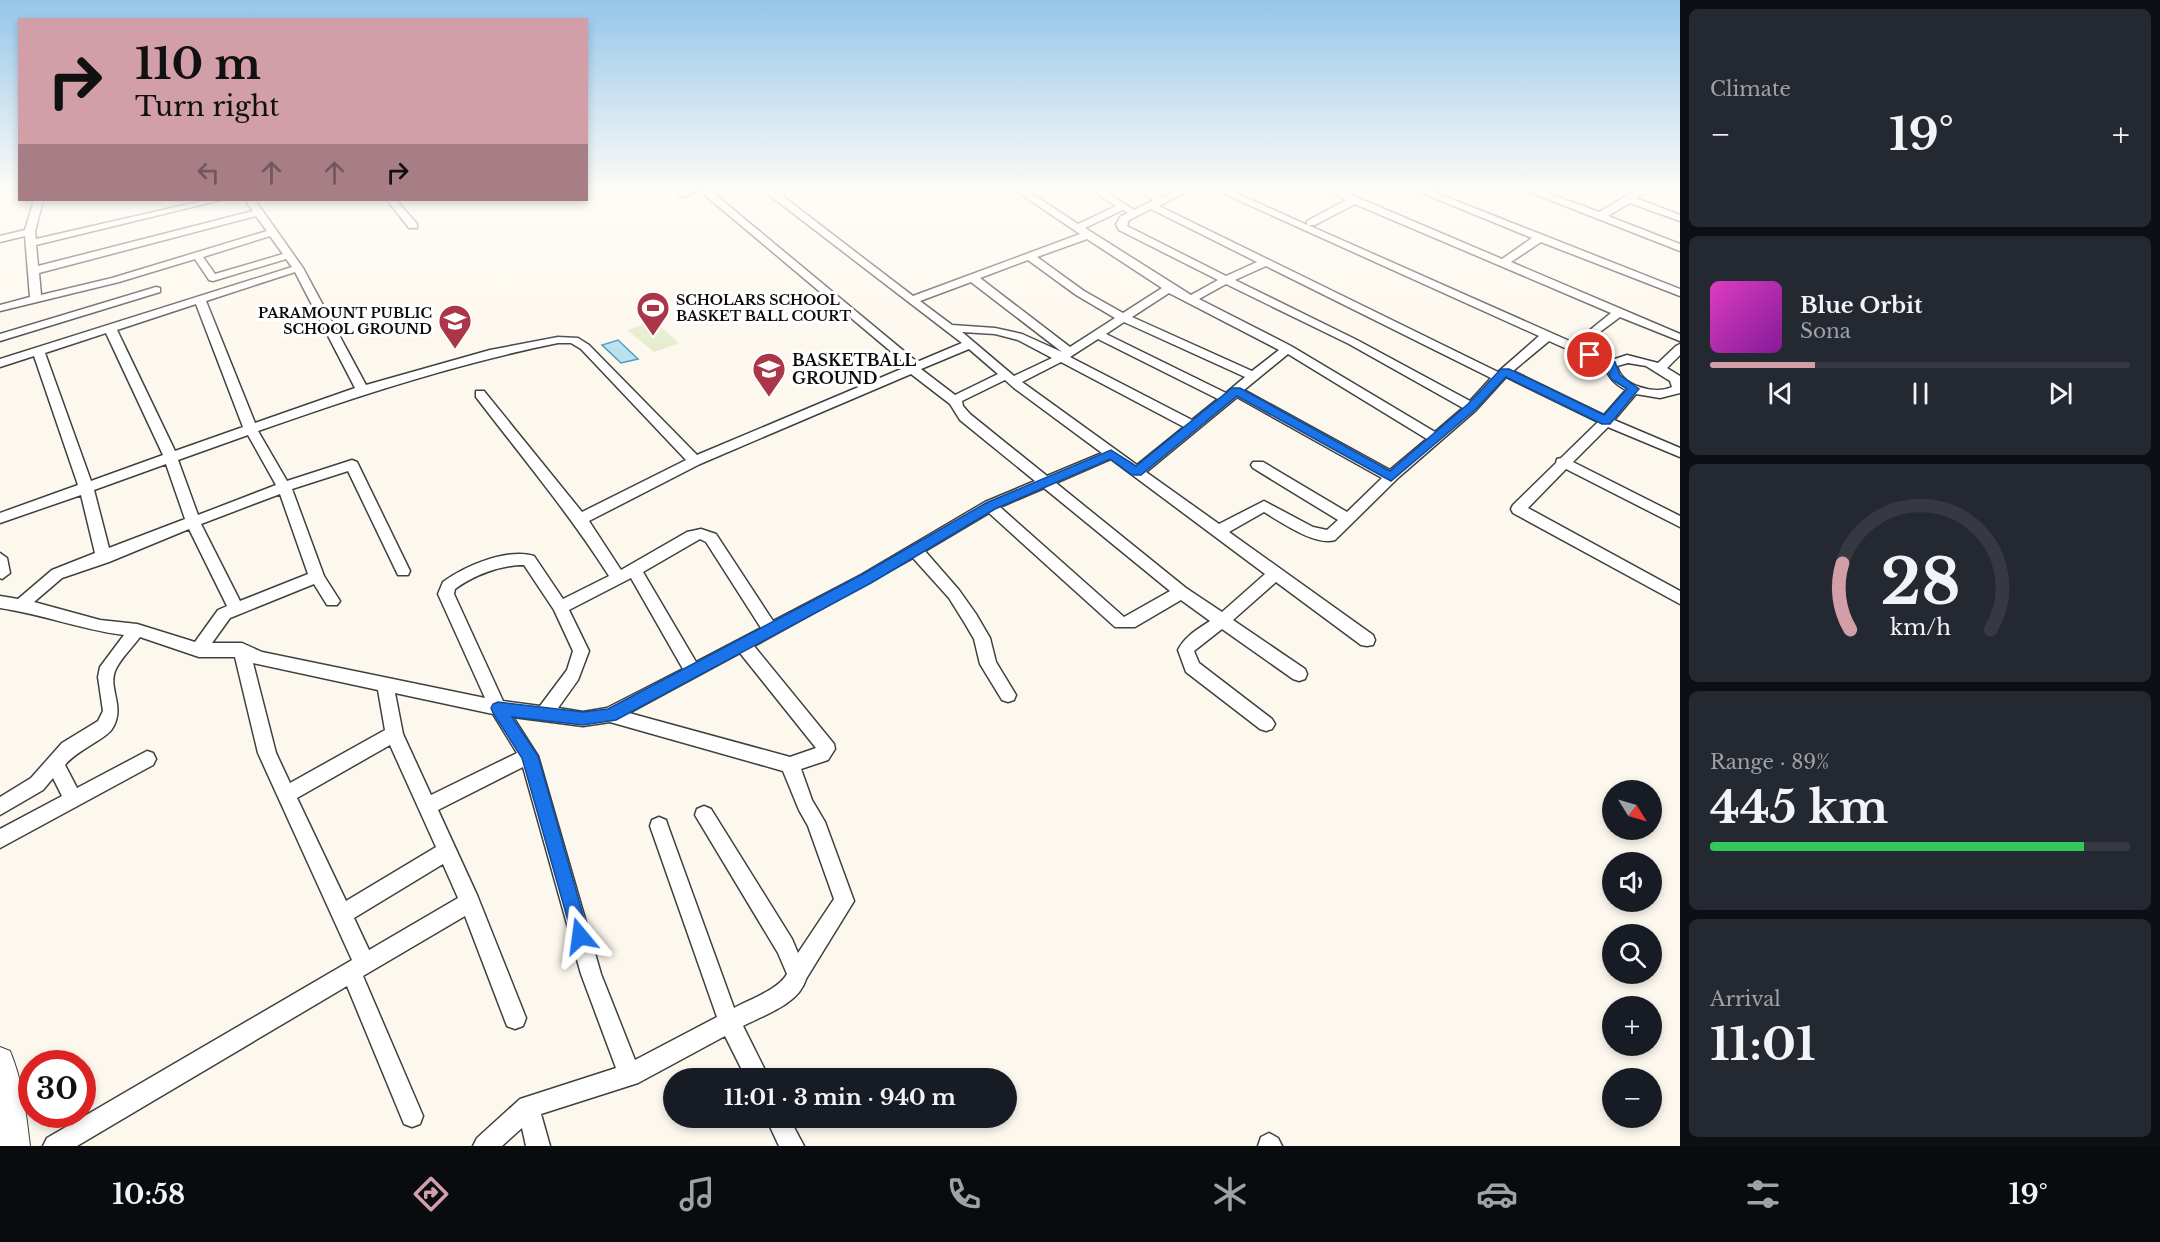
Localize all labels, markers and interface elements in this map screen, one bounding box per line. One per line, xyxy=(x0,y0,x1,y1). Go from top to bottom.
text: 110 m xyxy=(135,38,261,90)
icon: right xyxy=(36,42,114,120)
text: Climate xyxy=(1710,77,1791,101)
text: Turn right xyxy=(135,90,279,123)
text: 19° xyxy=(1889,106,1954,162)
text: − xyxy=(1710,114,1731,155)
text: + xyxy=(2112,114,2130,155)
icon: left xyxy=(192,156,225,189)
icon: ahead xyxy=(255,156,288,189)
icon: ahead xyxy=(318,156,351,189)
icon: right xyxy=(381,156,414,189)
sports icon: SCHOLARS SCHOOL BASKET BALL COURT xyxy=(635,290,671,337)
place label: SCHOLARS SCHOOL BASKET BALL COURT xyxy=(676,291,851,325)
text: Blue Orbit xyxy=(1800,292,1922,319)
school or university icon: PARAMOUNT PUBLIC SCHOOL GROUND xyxy=(437,303,473,350)
place label: PARAMOUNT PUBLIC SCHOOL GROUND xyxy=(258,304,432,338)
text: Sona xyxy=(1800,319,1851,343)
pin xyxy=(1564,329,1615,380)
icon: arrive xyxy=(1573,338,1606,371)
place label: BASKETBALL GROUND xyxy=(792,350,916,388)
school or university icon: BASKETBALL GROUND xyxy=(751,351,787,398)
icon: previous xyxy=(1764,377,1797,410)
icon: pause xyxy=(1904,377,1937,410)
icon: next xyxy=(2044,377,2077,410)
text: 28 xyxy=(1880,543,1960,621)
text: km/h xyxy=(1890,614,1951,641)
text: Range · 89% xyxy=(1710,750,1830,774)
text: 445 km xyxy=(1710,779,1888,835)
north arrow xyxy=(1602,780,1662,840)
map controls xyxy=(1602,780,1662,1128)
button: sound xyxy=(1602,852,1662,912)
position arrow xyxy=(548,904,612,968)
button: search xyxy=(1602,924,1662,984)
text: Arrival xyxy=(1710,987,1781,1011)
button: + xyxy=(1602,996,1662,1056)
text: 11:01 xyxy=(1710,1016,1816,1072)
speed limit sign: 30 xyxy=(18,1050,96,1128)
button: − xyxy=(1602,1068,1662,1128)
text: 11:01 · 3 min · 940 m xyxy=(724,1084,956,1111)
icon: directions xyxy=(410,1173,452,1215)
icon: music xyxy=(676,1173,718,1215)
icon: phone xyxy=(943,1173,985,1215)
icon: climate xyxy=(1209,1173,1251,1215)
icon: car xyxy=(1476,1173,1518,1215)
icon: filters xyxy=(1742,1173,1784,1215)
text: 10:58 xyxy=(112,1178,185,1211)
text: 19° xyxy=(2009,1178,2048,1211)

